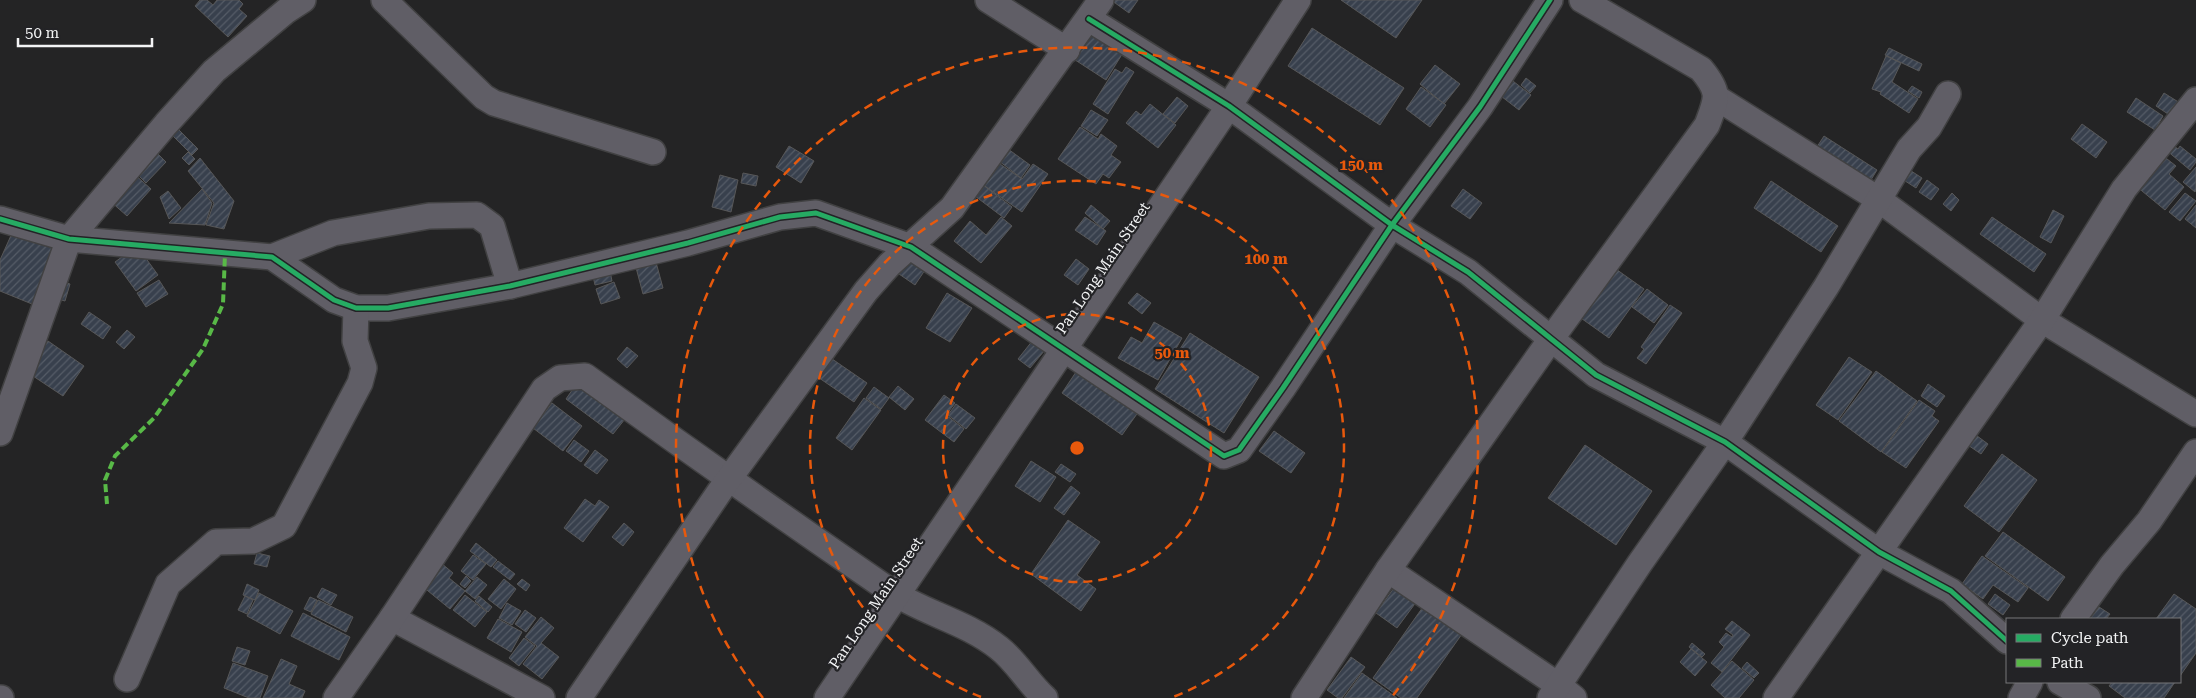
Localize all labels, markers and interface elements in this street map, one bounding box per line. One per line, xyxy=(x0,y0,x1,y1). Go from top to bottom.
scale bar xyxy=(18,15,151,47)
text: 50 m xyxy=(25,24,60,42)
text: 150 m xyxy=(1339,156,1383,174)
street label: Pan Long Main Street xyxy=(1052,198,1154,337)
text: 100 m xyxy=(1244,250,1288,268)
text: 50 m xyxy=(1154,344,1190,362)
centre of rings xyxy=(1068,439,1086,457)
street label: Pan Long Main Street xyxy=(825,533,927,672)
legend xyxy=(2006,618,2181,683)
text: Cycle path xyxy=(2051,629,2129,647)
text: Path xyxy=(2051,654,2084,672)

